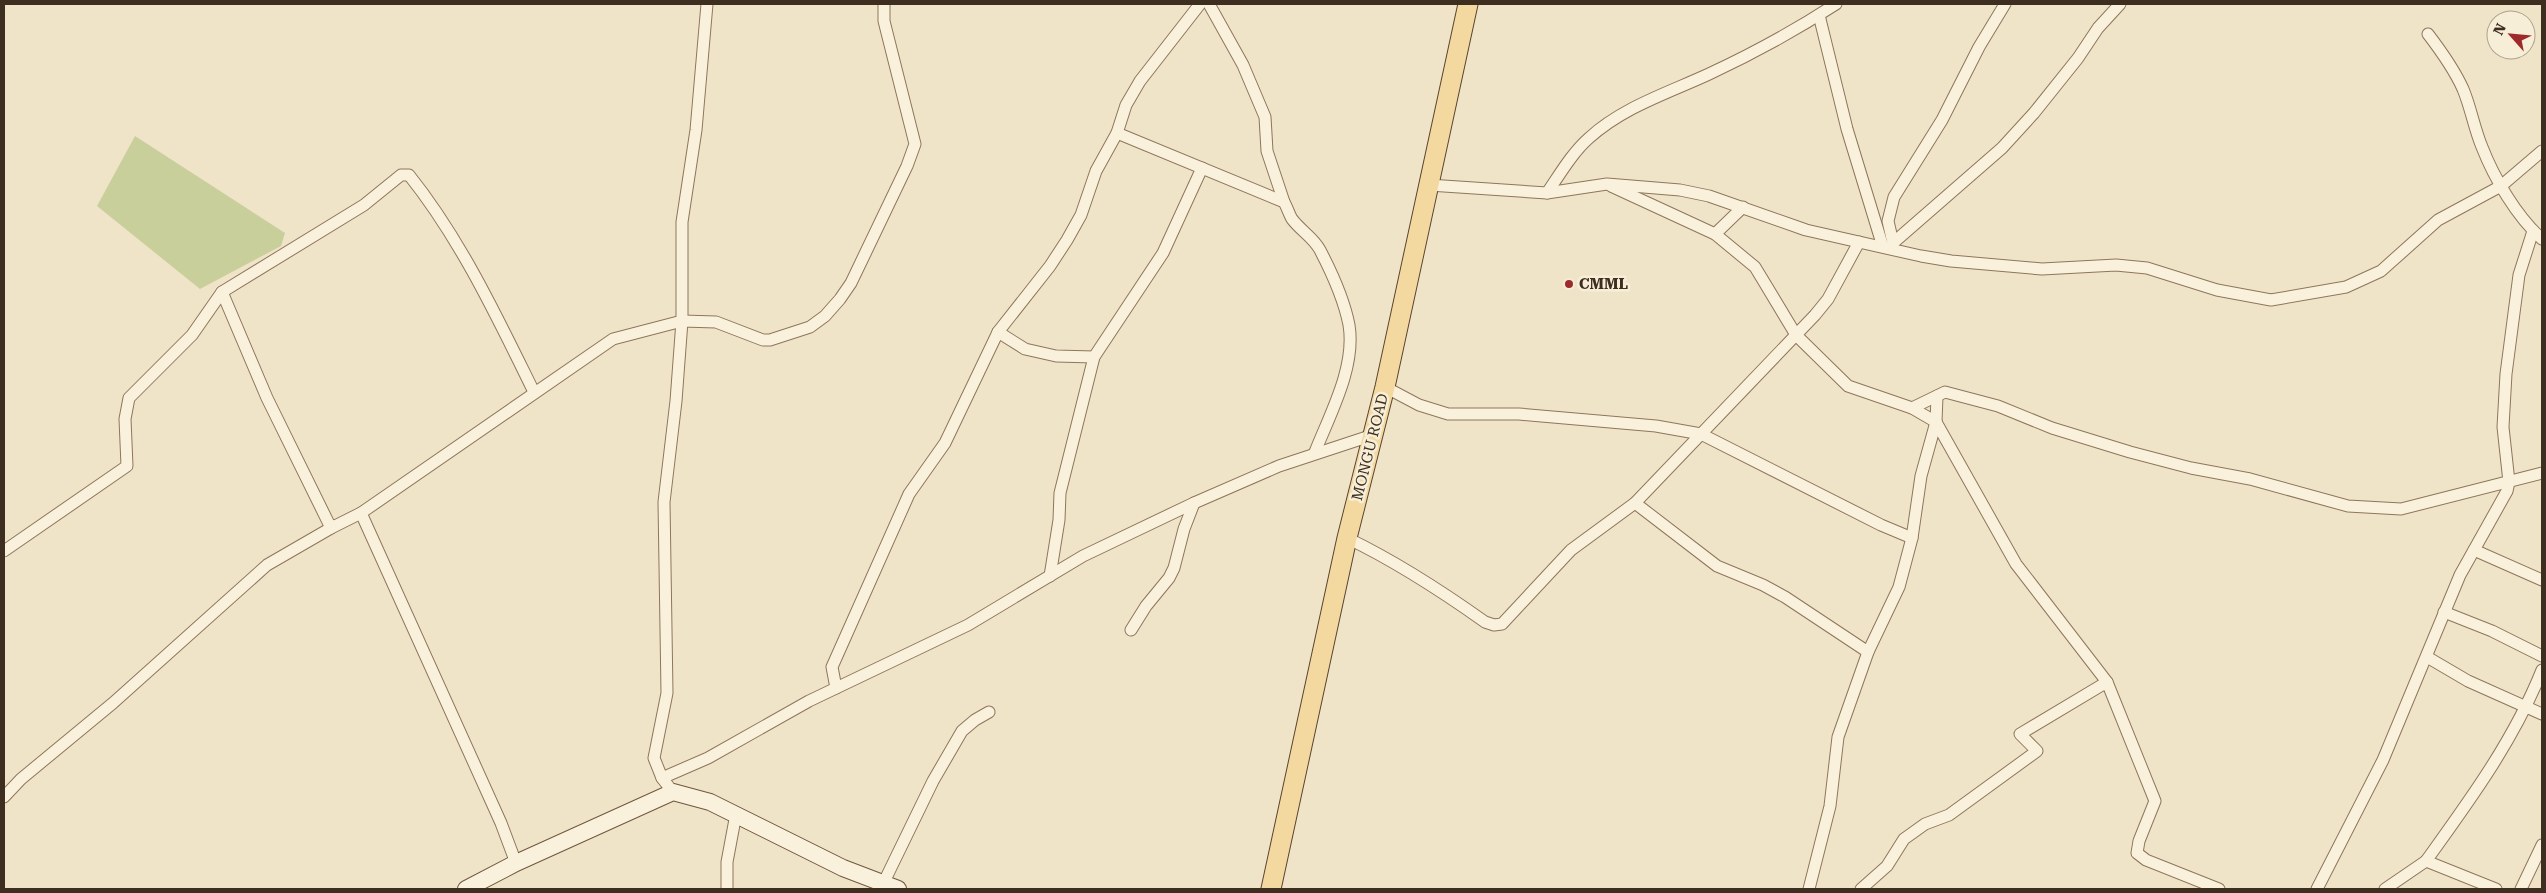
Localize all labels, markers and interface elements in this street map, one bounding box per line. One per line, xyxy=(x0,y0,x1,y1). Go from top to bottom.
north arrow xyxy=(2486,10,2536,60)
text: N xyxy=(2490,20,2509,38)
place label: CMML xyxy=(1579,275,1629,293)
marker: CMML xyxy=(1563,278,1575,290)
street label: MONGU ROAD xyxy=(1348,392,1392,502)

